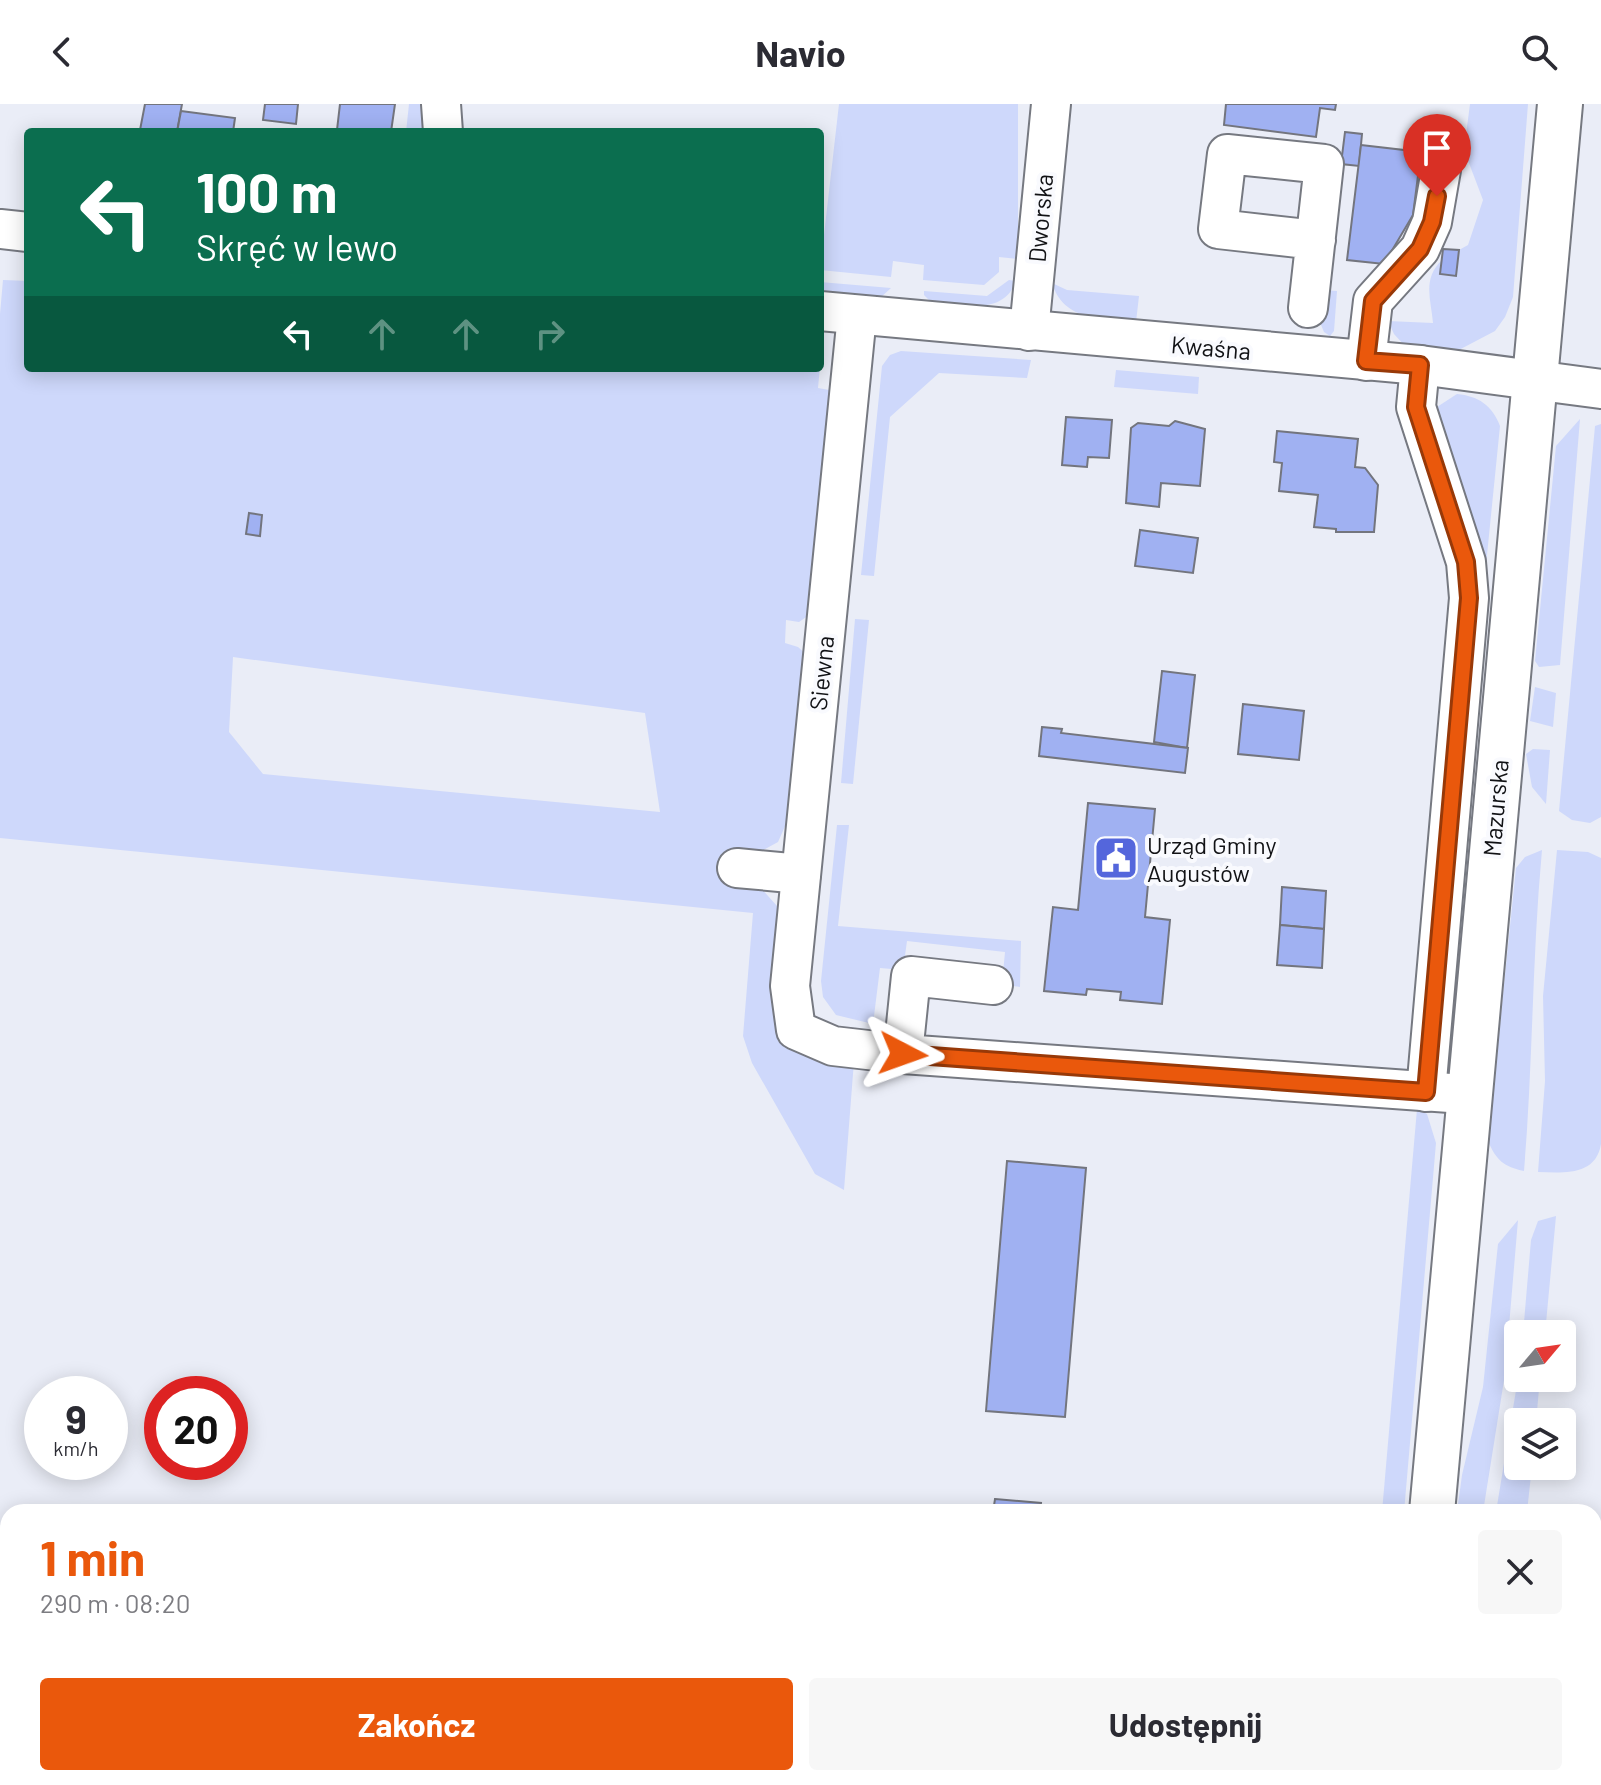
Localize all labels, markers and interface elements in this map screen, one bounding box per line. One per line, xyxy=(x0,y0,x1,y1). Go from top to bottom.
icon: back xyxy=(40,30,84,74)
icon: search xyxy=(1517,30,1561,74)
text: Navio xyxy=(755,31,846,74)
pin xyxy=(1403,114,1471,196)
icon: arrive xyxy=(1415,126,1459,170)
text: 100 m xyxy=(196,157,338,224)
icon: left xyxy=(64,160,168,264)
street label: Dworska xyxy=(1022,172,1058,264)
text: Skręć w lewo xyxy=(196,225,398,268)
icon: left xyxy=(276,312,320,356)
icon: ahead xyxy=(360,312,404,356)
icon: ahead xyxy=(444,312,488,356)
icon: right xyxy=(528,312,572,356)
street label: Kwaśna xyxy=(1170,329,1252,365)
street label: Siewna xyxy=(803,634,839,712)
street label: Mazurska xyxy=(1476,758,1514,858)
place label: Urząd Gminy Augustów xyxy=(1147,830,1276,887)
public building icon: Urząd Gminy Augustów xyxy=(1092,834,1140,882)
position arrow xyxy=(861,1012,945,1096)
north arrow xyxy=(1504,1320,1576,1392)
map controls xyxy=(1504,1320,1576,1480)
speed limit sign: 20 xyxy=(144,1376,248,1480)
text: 9 xyxy=(65,1394,87,1442)
button: layers xyxy=(1504,1408,1576,1480)
text: km/h xyxy=(53,1436,99,1460)
text: 1 min xyxy=(40,1528,145,1586)
button: close xyxy=(1478,1530,1562,1614)
text: 290 m · 08:20 xyxy=(40,1587,190,1618)
button: Zakończ xyxy=(40,1678,793,1770)
button: Udostępnij xyxy=(809,1678,1562,1770)

